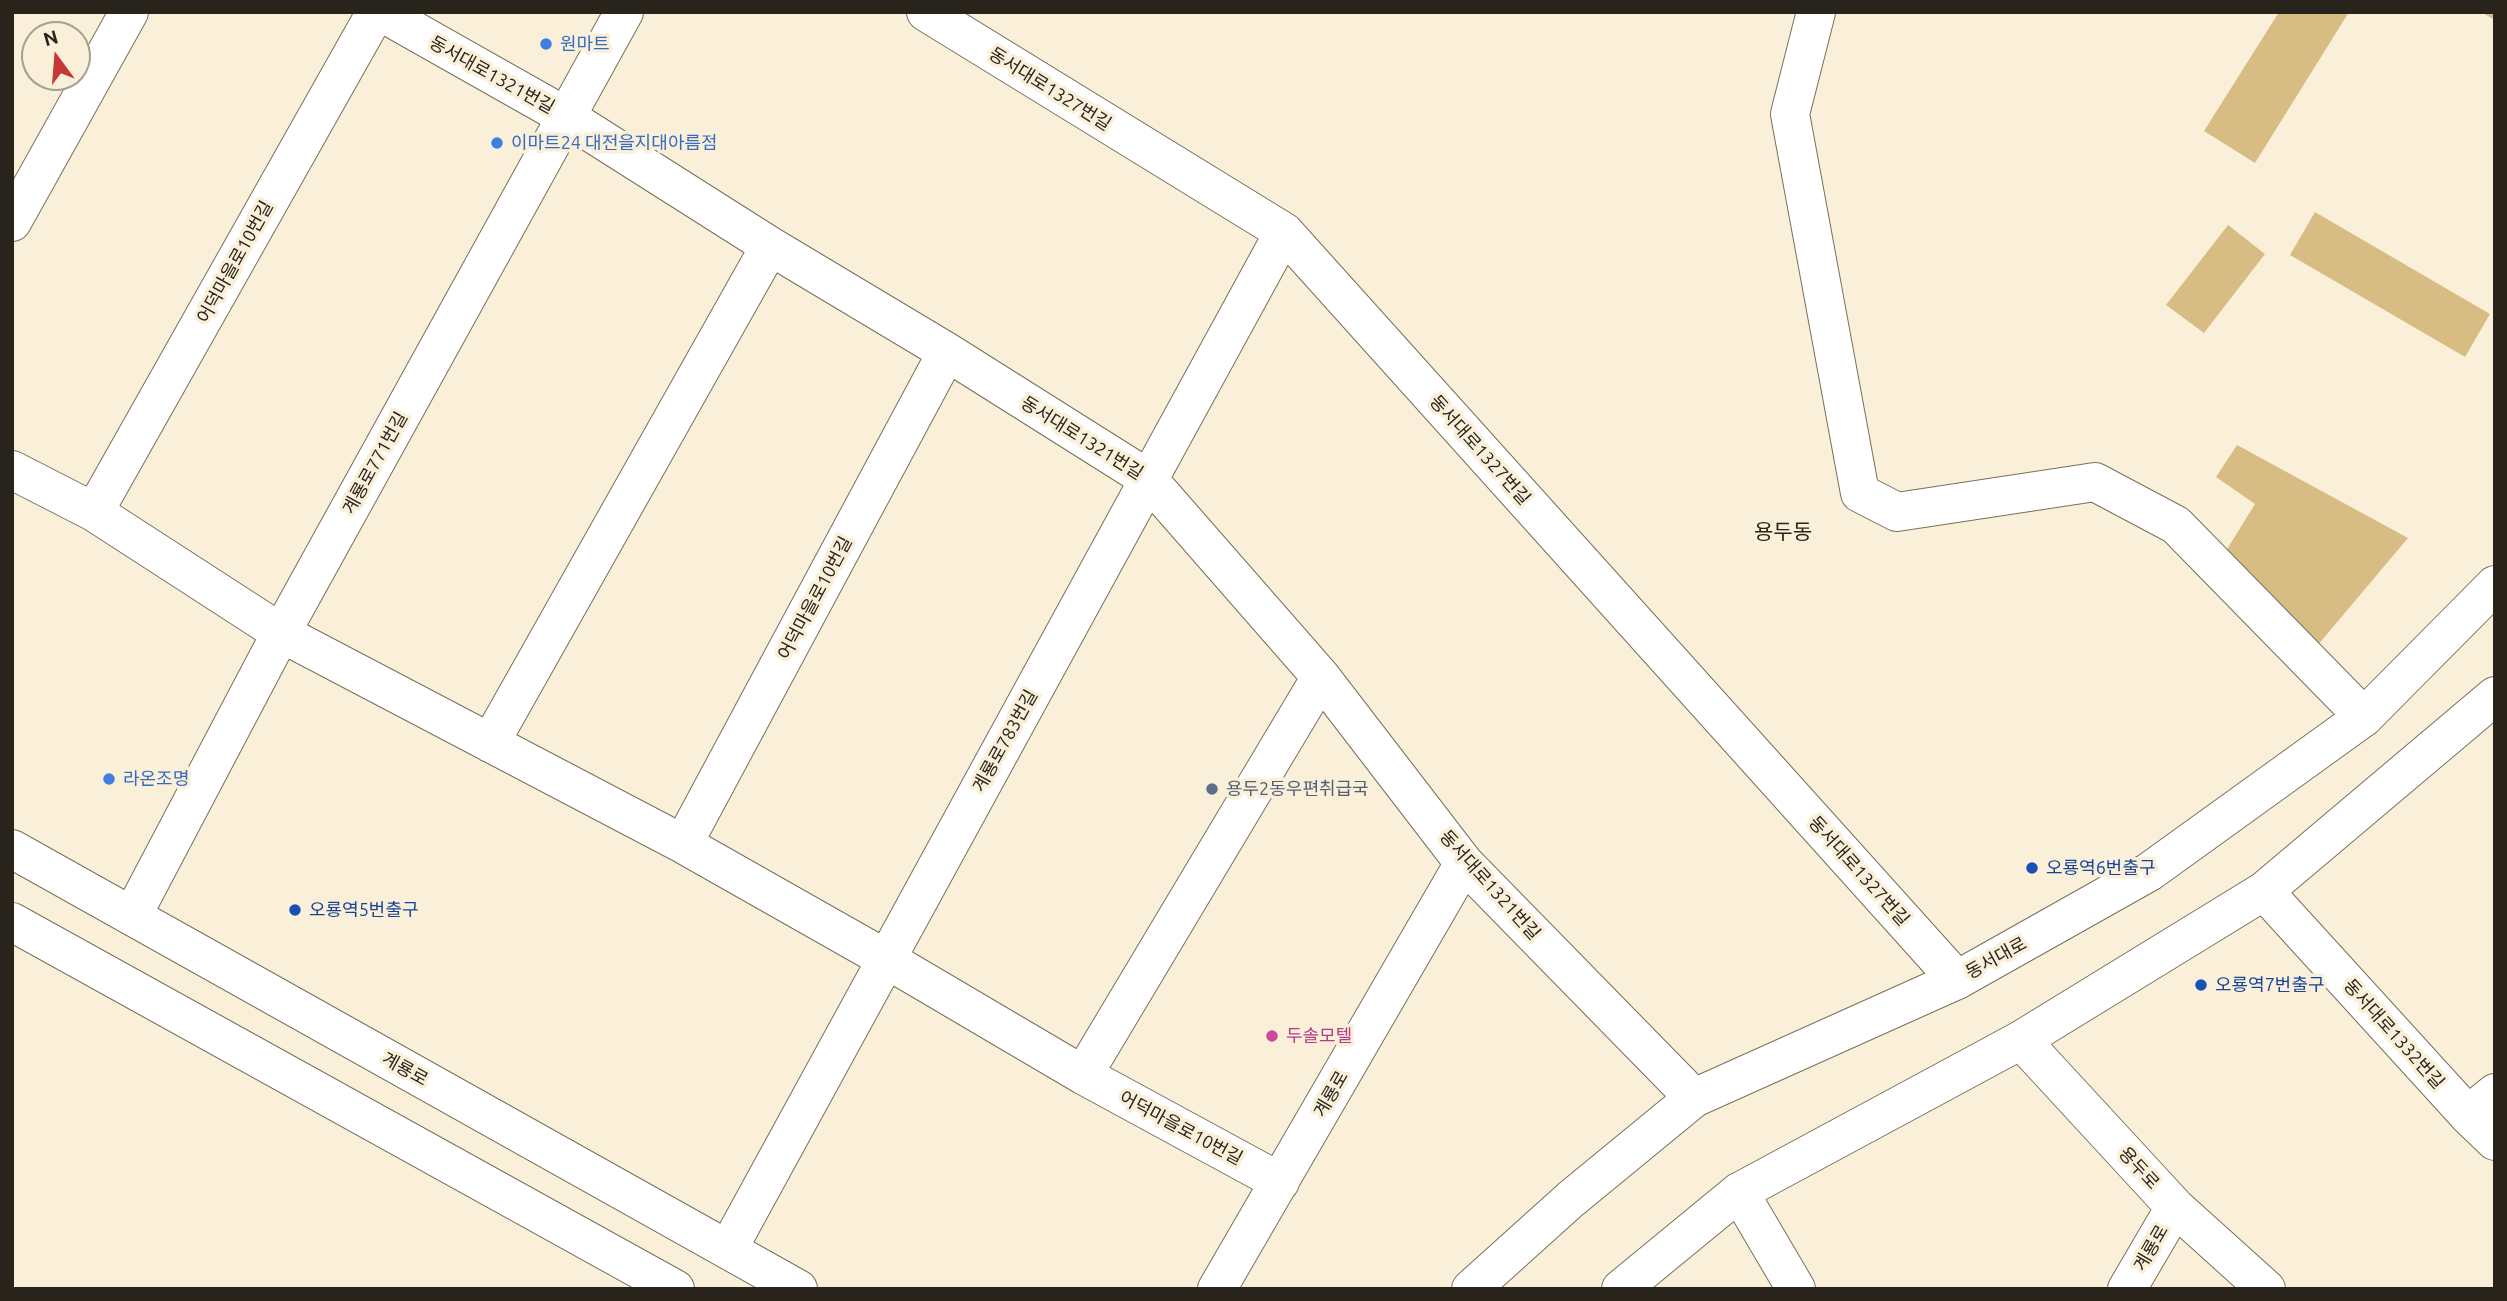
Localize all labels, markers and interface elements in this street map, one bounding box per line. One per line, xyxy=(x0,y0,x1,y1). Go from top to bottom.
north arrow xyxy=(21,21,91,91)
text: N xyxy=(41,25,61,50)
street label: 동서대로1321번길 xyxy=(426,32,558,118)
place label: 원마트 xyxy=(560,33,610,55)
marker: 원마트 xyxy=(538,36,554,52)
street label: 동서대로1327번길 xyxy=(985,43,1115,135)
place label: 이마트24 대전을지대아름점 xyxy=(511,132,718,154)
marker: 이마트24 대전을지대아름점 xyxy=(489,135,505,151)
street label: 어덕마을로10번길 xyxy=(193,197,277,327)
street label: 동서대로1327번길 xyxy=(1425,391,1535,509)
street label: 동서대로1321번길 xyxy=(1017,392,1147,484)
street label: 계룡로771번길 xyxy=(338,408,412,518)
district label: 용두동 xyxy=(1754,519,1812,545)
street label: 어덕마을로10번길 xyxy=(773,533,857,663)
street label: 계룡로783번길 xyxy=(968,686,1042,796)
place label: 라온조명 xyxy=(123,768,189,790)
marker: 라온조명 xyxy=(101,771,117,787)
place label: 용두2동우편취급국 xyxy=(1226,778,1369,800)
marker: 용두2동우편취급국 xyxy=(1204,781,1220,797)
street label: 동서대로1327번길 xyxy=(1804,812,1914,930)
street label: 동서대로1321번길 xyxy=(1435,826,1545,944)
place label: 오룡역6번출구 xyxy=(2046,857,2156,879)
marker: 오룡역6번출구 xyxy=(2024,860,2040,876)
place label: 오룡역5번출구 xyxy=(309,899,419,921)
marker: 오룡역5번출구 xyxy=(287,902,303,918)
street label: 동서대로 xyxy=(1962,932,2030,984)
place label: 오룡역7번출구 xyxy=(2215,974,2325,996)
street label: 동서대로1332번길 xyxy=(2339,975,2449,1093)
marker: 오룡역7번출구 xyxy=(2193,977,2209,993)
place label: 두솔모텔 xyxy=(1286,1025,1352,1047)
marker: 두솔모텔 xyxy=(1264,1028,1280,1044)
street label: 계룡로 xyxy=(378,1048,432,1090)
street label: 계룡로 xyxy=(1309,1067,1353,1121)
street label: 어덕마을로10번길 xyxy=(1116,1086,1246,1170)
street label: 용두로 xyxy=(2114,1142,2164,1194)
street label: 계룡로 xyxy=(2129,1221,2173,1275)

